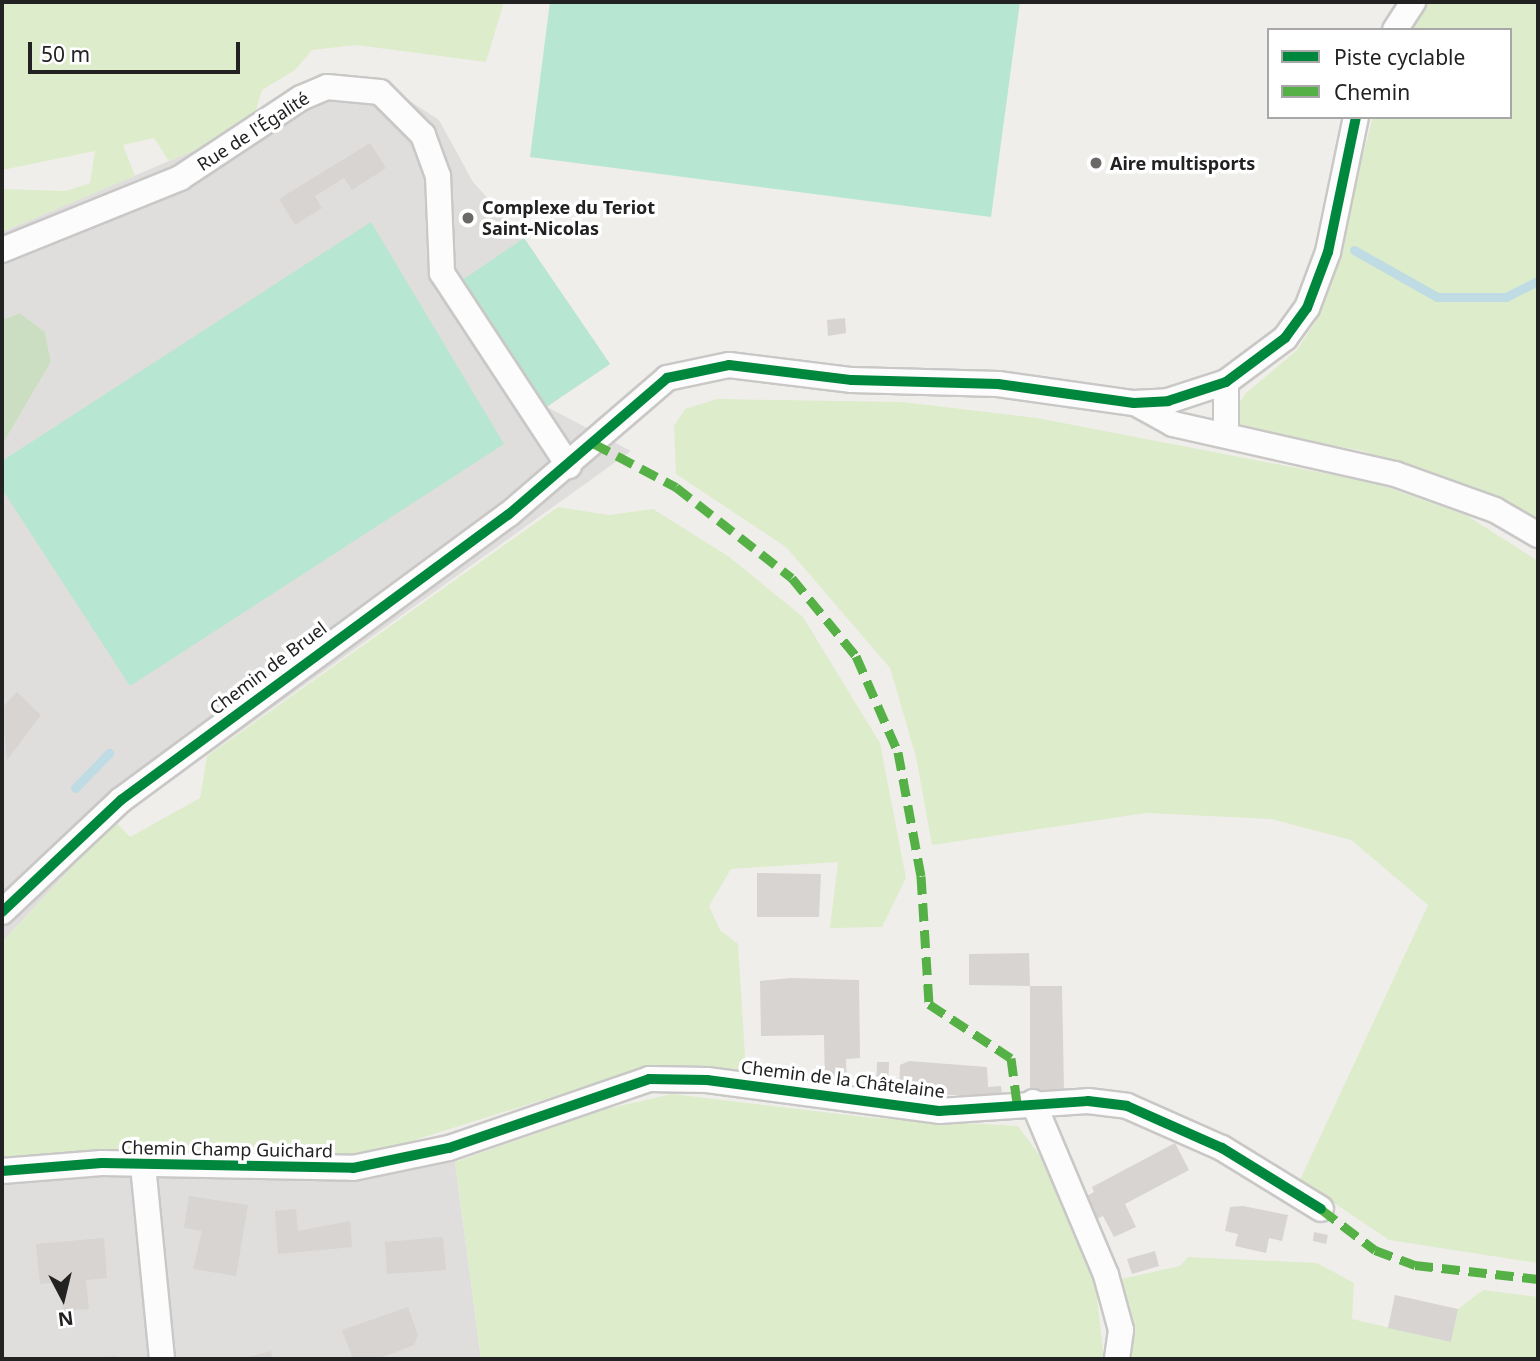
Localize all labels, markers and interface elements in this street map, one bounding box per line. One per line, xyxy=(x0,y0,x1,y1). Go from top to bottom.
scale bar xyxy=(32,28,243,72)
legend xyxy=(1267,28,1512,119)
text: 50 m xyxy=(41,40,90,68)
text: Piste cyclable xyxy=(1334,43,1465,71)
text: Chemin xyxy=(1334,78,1410,106)
street label: Rue de l'Égalité xyxy=(193,87,313,175)
place label: Aire multisports xyxy=(1110,152,1255,174)
marker: Aire multisports xyxy=(1088,155,1104,171)
place label: Complexe du Teriot Saint-Nicolas xyxy=(482,197,655,240)
marker: Complexe du Teriot Saint-Nicolas xyxy=(460,210,476,226)
street label: Chemin de Bruel xyxy=(205,617,331,719)
street label: Chemin de la Châtelaine xyxy=(740,1056,946,1102)
street label: Chemin Champ Guichard xyxy=(121,1136,333,1162)
north arrow xyxy=(28,1263,98,1333)
text: N xyxy=(56,1305,75,1333)

